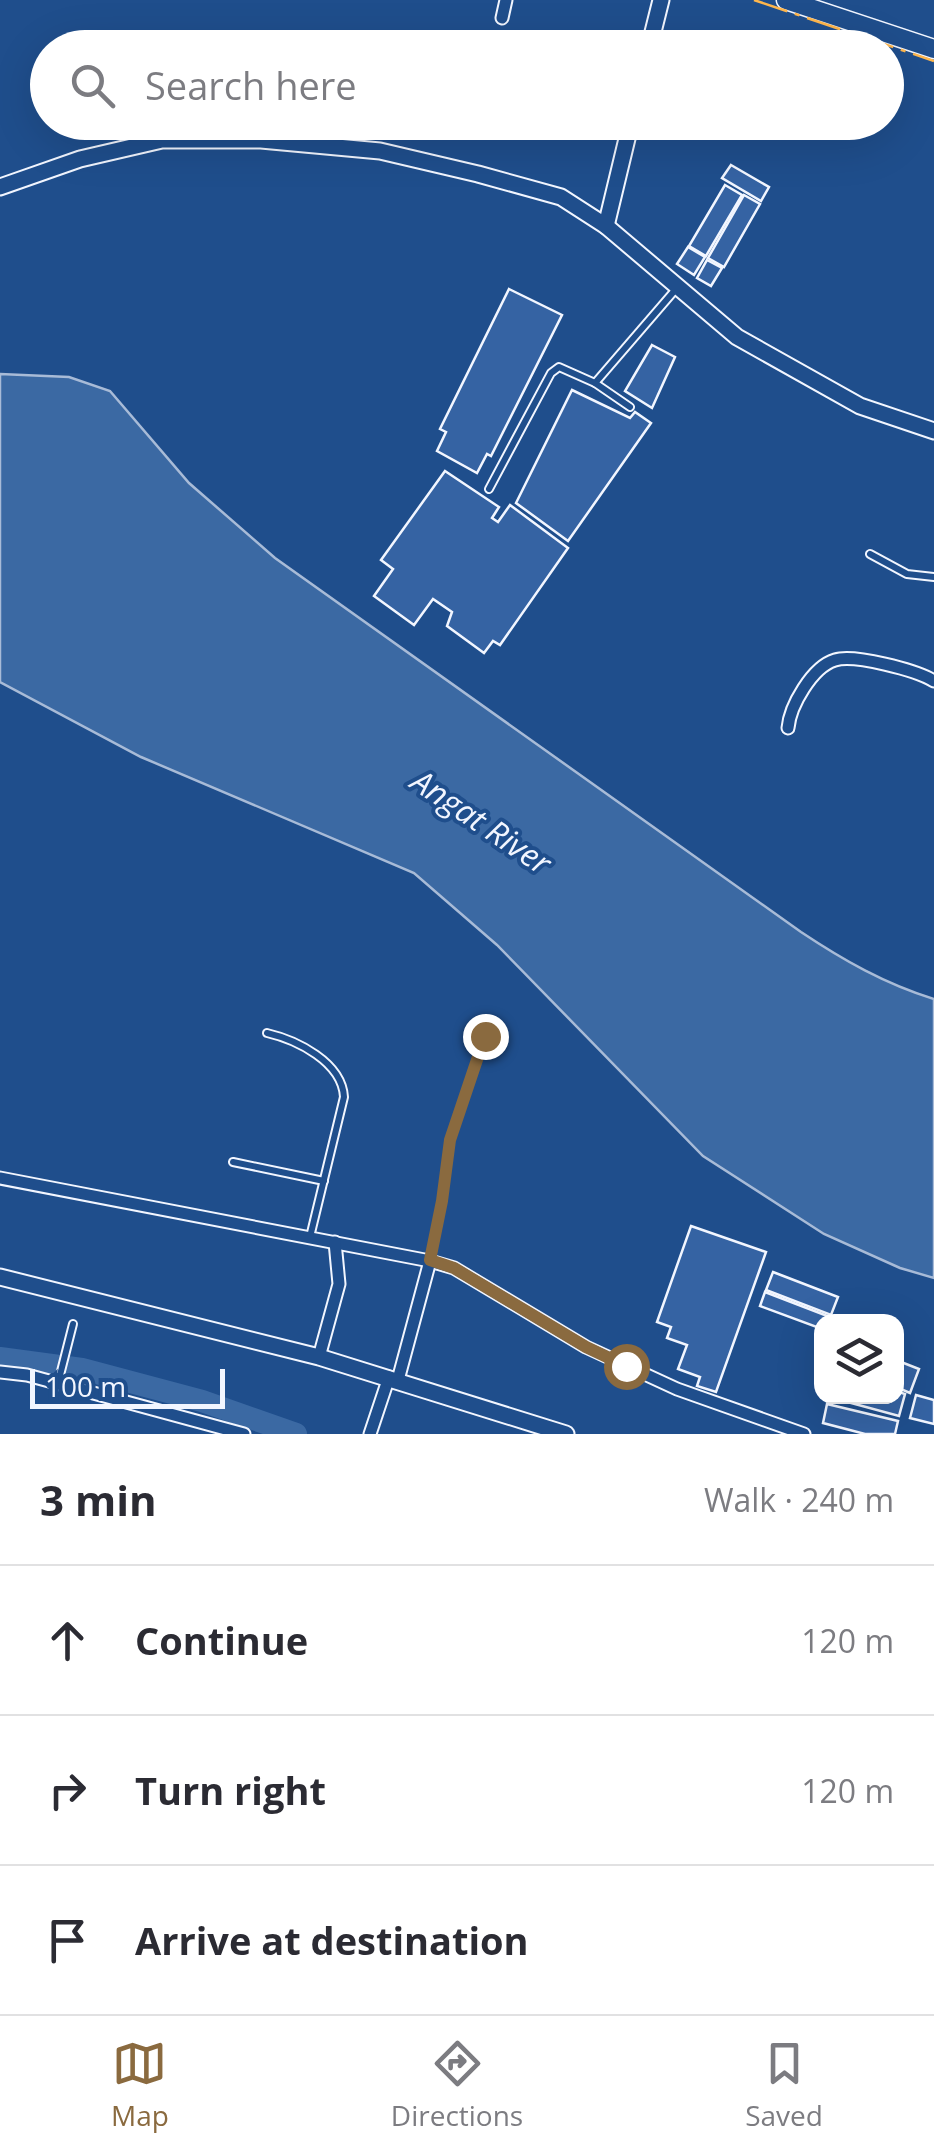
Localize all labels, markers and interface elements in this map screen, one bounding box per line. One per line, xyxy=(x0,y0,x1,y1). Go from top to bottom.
search box xyxy=(30,30,904,140)
icon: search xyxy=(65,58,120,113)
text: Search here xyxy=(145,59,357,111)
water label: Angat River xyxy=(402,757,561,884)
route end xyxy=(463,1014,509,1060)
map controls xyxy=(814,1314,904,1404)
button: layers xyxy=(814,1314,904,1404)
route start xyxy=(604,1344,650,1390)
scale bar xyxy=(30,1364,225,1408)
text: 100 m xyxy=(45,1367,126,1405)
text: 3 min xyxy=(40,1471,157,1528)
text: Walk · 240 m xyxy=(704,1478,894,1521)
icon: ahead xyxy=(40,1613,95,1668)
text: Continue xyxy=(135,1614,308,1666)
text: 120 m xyxy=(801,1619,894,1662)
icon: right xyxy=(40,1763,95,1818)
text: Turn right xyxy=(135,1764,326,1816)
text: 120 m xyxy=(801,1769,894,1812)
icon: arrive xyxy=(40,1913,95,1968)
text: Arrive at destination xyxy=(135,1914,529,1966)
tab: Map xyxy=(111,2036,169,2134)
tab: Directions xyxy=(391,2036,523,2134)
tab: Saved xyxy=(745,2036,823,2134)

